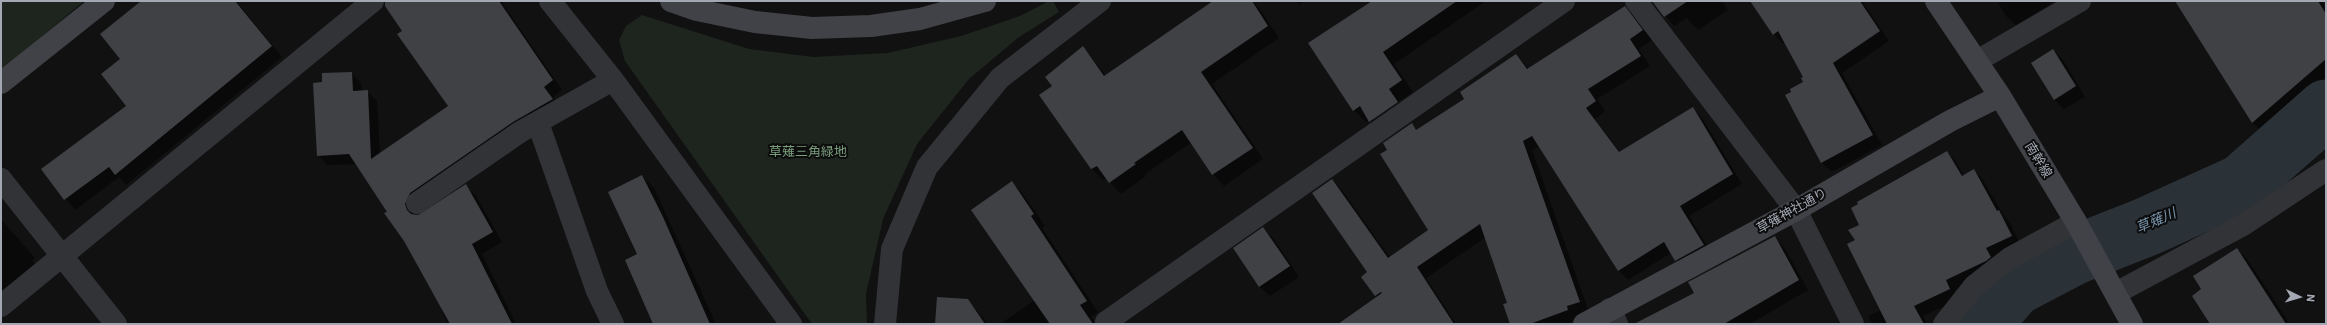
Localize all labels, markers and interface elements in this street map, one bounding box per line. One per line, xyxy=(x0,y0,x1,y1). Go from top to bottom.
street label: 南幹線 xyxy=(2021,139,2055,181)
park label: 草薙三角緑地 xyxy=(769,144,847,160)
street label: 草薙神社通り xyxy=(1754,185,1830,237)
water label: 草薙川 xyxy=(2133,205,2179,237)
north arrow xyxy=(2279,277,2319,317)
text: N xyxy=(2304,293,2318,303)

